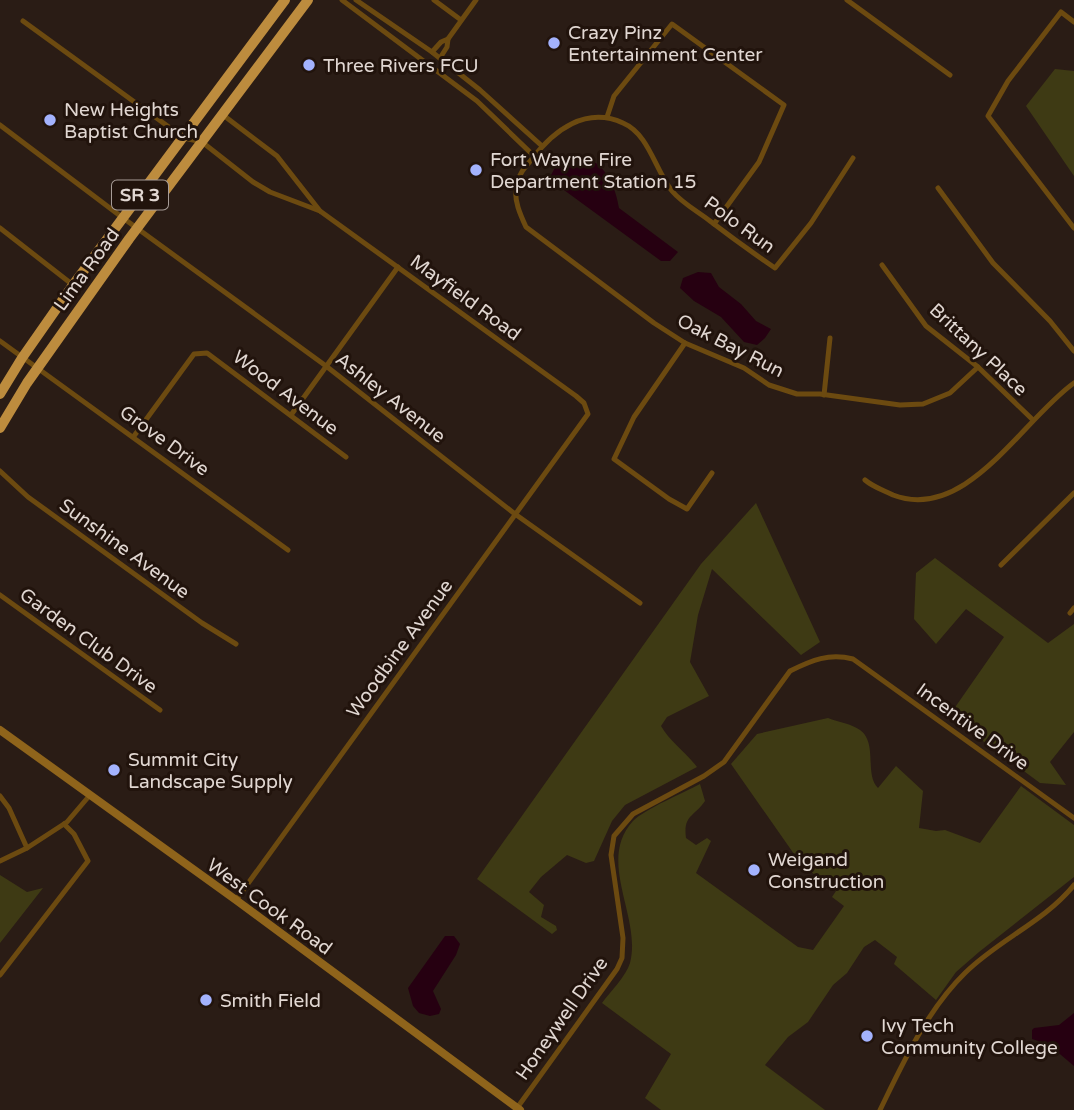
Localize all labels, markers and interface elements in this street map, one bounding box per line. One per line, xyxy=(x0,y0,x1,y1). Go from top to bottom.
place label: Crazy Pinz Entertainment Center xyxy=(568,22,763,66)
marker: Crazy Pinz Entertainment Center xyxy=(546,35,562,51)
place label: Three Rivers FCU xyxy=(323,55,479,77)
marker: Three Rivers FCU xyxy=(301,57,317,73)
place label: New Heights Baptist Church xyxy=(64,99,198,143)
marker: New Heights Baptist Church xyxy=(42,112,58,128)
place label: Fort Wayne Fire Department Station 15 xyxy=(490,149,697,193)
marker: Fort Wayne Fire Department Station 15 xyxy=(468,162,484,178)
road number: SR 3 xyxy=(112,180,168,210)
street label: Polo Run xyxy=(700,192,779,258)
street label: Lima Road xyxy=(50,224,124,315)
street label: Mayfield Road xyxy=(406,250,525,345)
street label: Brittany Place xyxy=(925,299,1032,401)
street label: Oak Bay Run xyxy=(674,310,788,382)
street label: Wood Avenue xyxy=(228,346,342,440)
street label: Ashley Avenue xyxy=(331,348,450,448)
street label: Grove Drive xyxy=(115,401,213,481)
street label: Sunshine Avenue xyxy=(55,494,194,603)
street label: Woodbine Avenue xyxy=(342,575,457,722)
street label: Garden Club Drive xyxy=(15,584,161,698)
street label: Incentive Drive xyxy=(912,679,1033,775)
place label: Summit City Landscape Supply xyxy=(128,749,293,793)
marker: Summit City Landscape Supply xyxy=(106,762,122,778)
place label: Weigand Construction xyxy=(768,849,884,893)
street label: West Cook Road xyxy=(203,854,336,960)
marker: Weigand Construction xyxy=(746,862,762,878)
street label: Honeywell Drive xyxy=(511,953,612,1084)
place label: Smith Field xyxy=(220,990,321,1012)
marker: Smith Field xyxy=(198,992,214,1008)
place label: Ivy Tech Community College xyxy=(881,1015,1058,1059)
marker: Ivy Tech Community College xyxy=(859,1028,875,1044)

